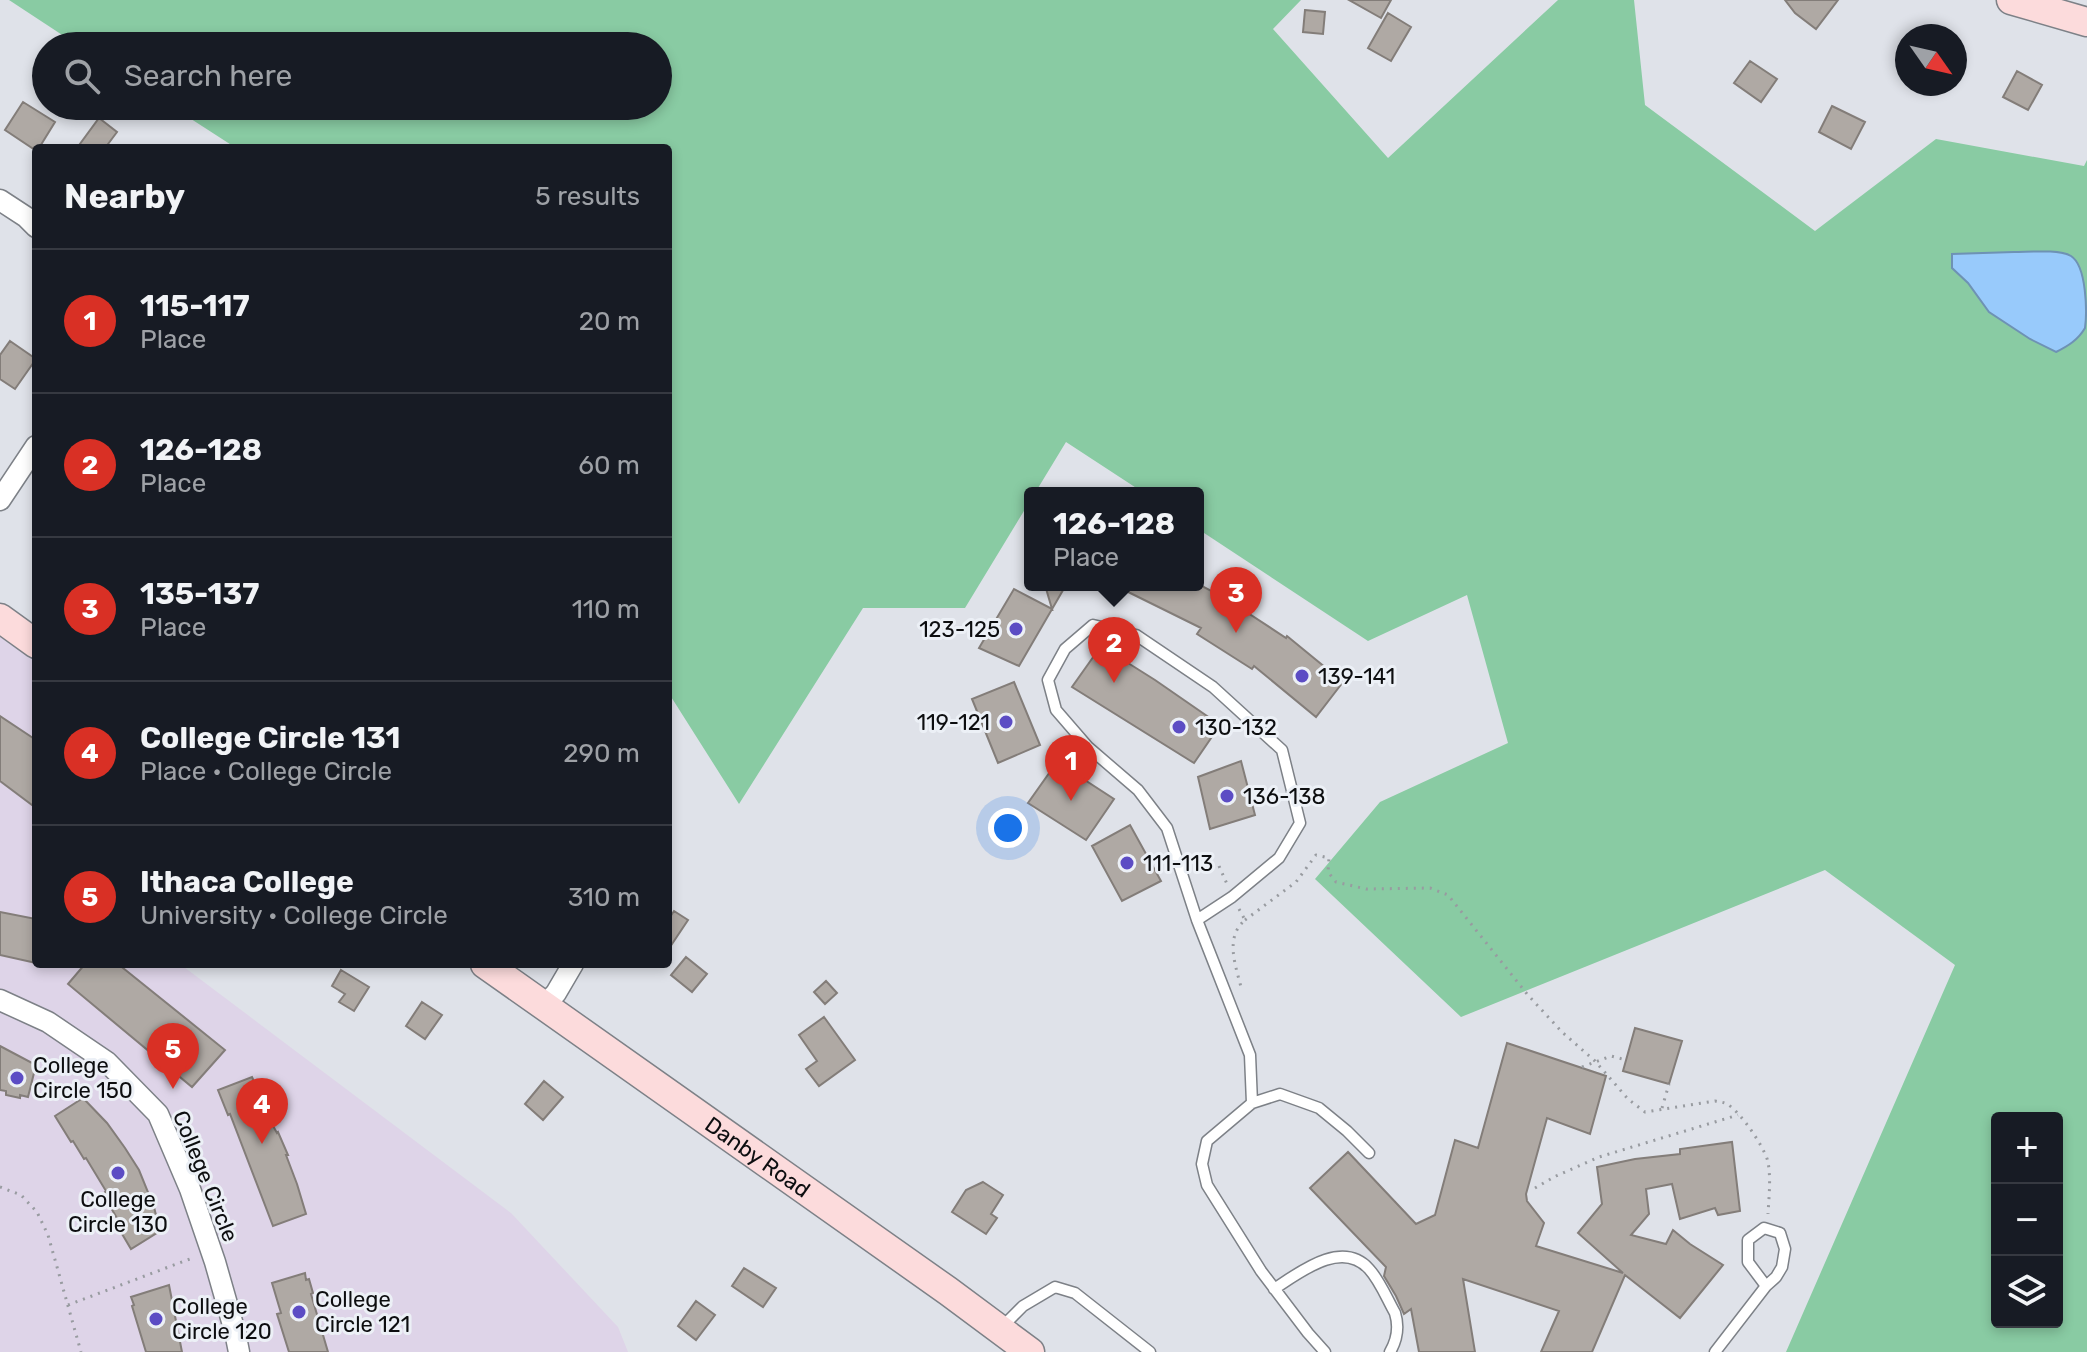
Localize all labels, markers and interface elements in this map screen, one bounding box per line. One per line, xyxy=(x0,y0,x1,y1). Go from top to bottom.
north arrow xyxy=(1895,24,1967,96)
search box xyxy=(32,32,672,120)
icon: search xyxy=(60,54,104,98)
text: Search here xyxy=(124,58,292,94)
text: Nearby xyxy=(64,176,185,217)
text: 5 results xyxy=(535,181,640,212)
text: 115-117 xyxy=(140,288,250,324)
text: 1 xyxy=(84,306,96,337)
text: 20 m xyxy=(579,306,640,337)
text: Place xyxy=(140,324,206,355)
text: 126-128 xyxy=(140,432,262,468)
text: 2 xyxy=(82,450,98,481)
text: 60 m xyxy=(578,450,640,481)
text: Place xyxy=(140,468,206,499)
popup xyxy=(1024,487,1204,591)
text: 126-128 xyxy=(1053,506,1175,542)
text: Place xyxy=(1053,542,1119,573)
pin: 3 xyxy=(1210,567,1262,633)
text: 135-137 xyxy=(140,576,259,612)
text: 3 xyxy=(81,594,99,625)
text: 110 m xyxy=(572,594,640,625)
text: Place xyxy=(140,612,206,643)
place label: 123-125 xyxy=(919,616,1000,643)
pin: 2 xyxy=(1088,617,1140,683)
marker: 123-125 xyxy=(1007,620,1025,638)
place label: 139-141 xyxy=(1318,663,1395,690)
marker: 139-141 xyxy=(1293,667,1311,685)
place label: 119-121 xyxy=(917,709,990,736)
marker: 119-121 xyxy=(997,713,1015,731)
place label: 130-132 xyxy=(1195,714,1277,741)
marker: 130-132 xyxy=(1170,718,1188,736)
text: College Circle 131 xyxy=(140,720,400,756)
pin: 1 xyxy=(1045,735,1097,801)
text: 4 xyxy=(81,738,99,769)
text: 290 m xyxy=(563,738,640,769)
text: Place · College Circle xyxy=(140,756,392,787)
place label: 136-138 xyxy=(1243,783,1325,810)
marker: 136-138 xyxy=(1218,787,1236,805)
your location xyxy=(988,808,1028,848)
place label: 111-113 xyxy=(1143,850,1213,877)
marker: 111-113 xyxy=(1118,854,1136,872)
text: Ithaca College xyxy=(140,864,354,900)
text: 5 xyxy=(82,882,98,913)
text: 310 m xyxy=(568,882,640,913)
text: University · College Circle xyxy=(140,900,448,931)
pin: 5 xyxy=(147,1023,199,1089)
place label: College Circle 150 xyxy=(33,1052,133,1104)
marker: College Circle 150 xyxy=(8,1069,26,1087)
pin: 4 xyxy=(236,1078,288,1144)
street label: College Circle xyxy=(167,1107,244,1246)
street label: Danby Road xyxy=(700,1111,815,1203)
map controls xyxy=(1991,1112,2063,1328)
button: + xyxy=(1991,1112,2063,1184)
marker: College Circle 130 xyxy=(109,1164,127,1182)
button: − xyxy=(1991,1184,2063,1256)
place label: College Circle 130 xyxy=(68,1186,168,1238)
button: layers xyxy=(1991,1256,2063,1328)
place label: College Circle 121 xyxy=(315,1286,410,1338)
place label: College Circle 120 xyxy=(172,1293,272,1345)
marker: College Circle 121 xyxy=(290,1303,308,1321)
marker: College Circle 120 xyxy=(147,1310,165,1328)

